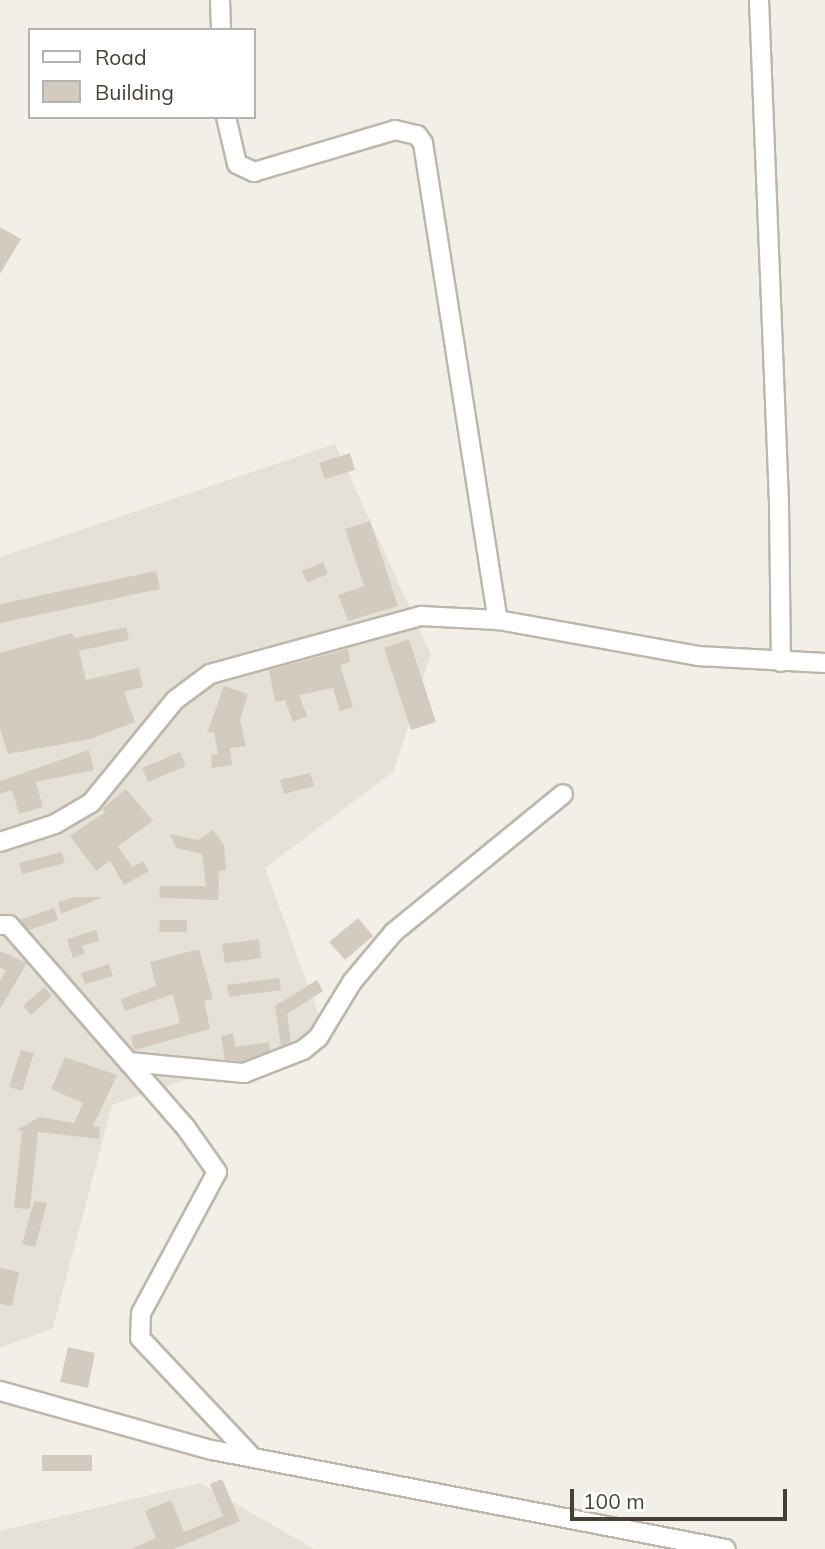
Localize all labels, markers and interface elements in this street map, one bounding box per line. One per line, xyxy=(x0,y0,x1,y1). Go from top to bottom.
legend xyxy=(28,28,256,119)
text: Road xyxy=(95,44,146,70)
text: Building xyxy=(95,79,174,105)
scale bar xyxy=(573,1476,790,1520)
text: 100 m xyxy=(583,1488,645,1514)

